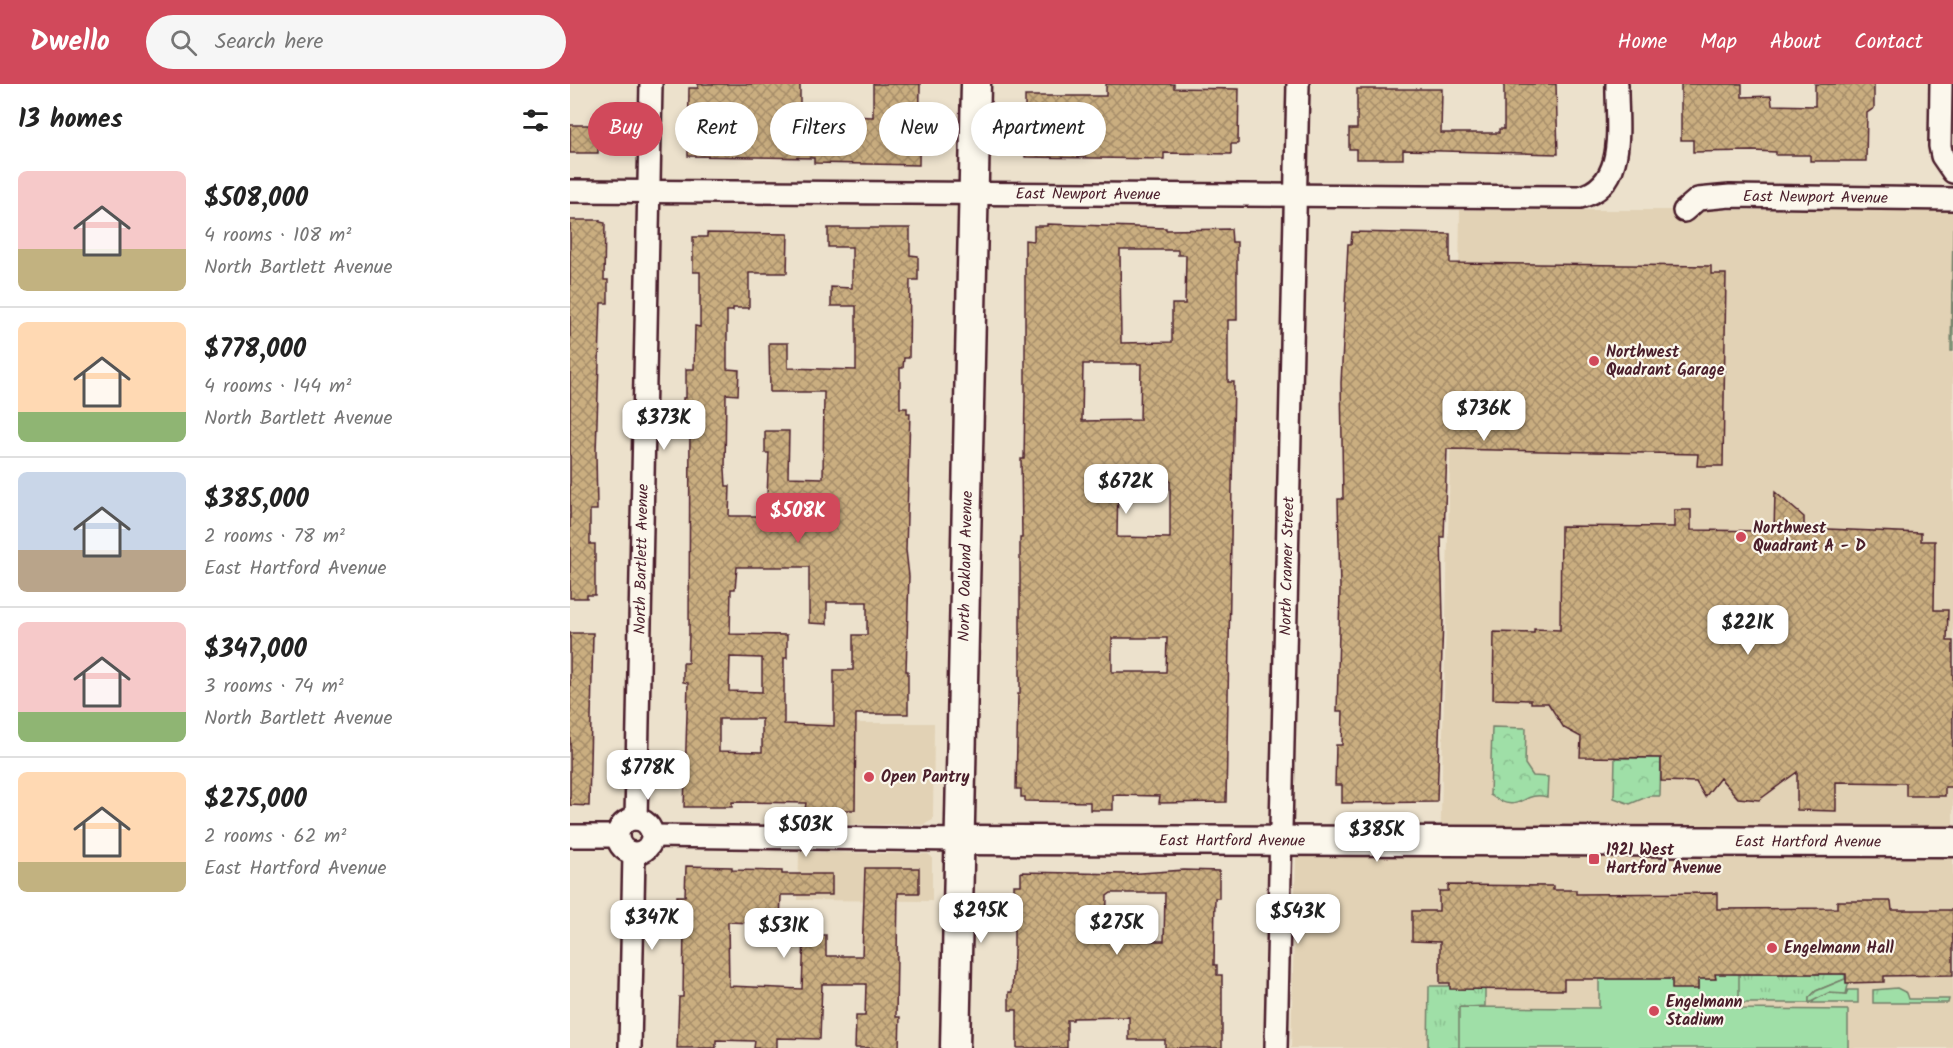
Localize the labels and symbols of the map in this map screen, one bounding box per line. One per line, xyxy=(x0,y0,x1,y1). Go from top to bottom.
street label: East Newport Avenue xyxy=(1015,181,1161,207)
street label: East Newport Avenue xyxy=(1743,184,1888,211)
place label: Northwest Quadrant Garage xyxy=(1606,340,1725,383)
marker: Northwest Quadrant Garage xyxy=(1587,354,1601,368)
pin: $736K xyxy=(1442,391,1526,442)
pin: $373K xyxy=(622,400,706,451)
pin: $672K xyxy=(1084,464,1168,515)
street label: North Bartlett Avenue xyxy=(627,483,655,635)
street label: North Oakland Avenue xyxy=(951,490,980,642)
pin: $508K xyxy=(756,493,840,544)
street label: North Cramer Street xyxy=(1273,495,1301,636)
place label: Northwest Quadrant A - D xyxy=(1753,516,1866,559)
marker: Northwest Quadrant A - D xyxy=(1734,530,1748,544)
pin: $221K xyxy=(1706,605,1790,656)
pin: $778K xyxy=(606,750,690,801)
place label: Open Pantry xyxy=(881,765,970,790)
marker: Open Pantry xyxy=(862,770,876,784)
pin: $503K xyxy=(764,807,848,858)
pin: $385K xyxy=(1335,812,1419,863)
street label: East Hartford Avenue xyxy=(1159,828,1305,853)
street label: East Hartford Avenue xyxy=(1735,829,1881,854)
place label: 1921 West Hartford Avenue xyxy=(1606,838,1722,881)
marker: 1921 West Hartford Avenue xyxy=(1587,852,1601,866)
pin: $295K xyxy=(939,893,1023,944)
pin: $543K xyxy=(1256,894,1340,945)
pin: $347K xyxy=(610,900,694,951)
pin: $275K xyxy=(1075,905,1159,956)
pin: $531K xyxy=(742,908,826,959)
place label: Engelmann Hall xyxy=(1784,936,1894,961)
marker: Engelmann Hall xyxy=(1765,941,1779,955)
place label: Engelmann Stadium xyxy=(1666,990,1743,1033)
marker: Engelmann Stadium xyxy=(1647,1004,1661,1018)

